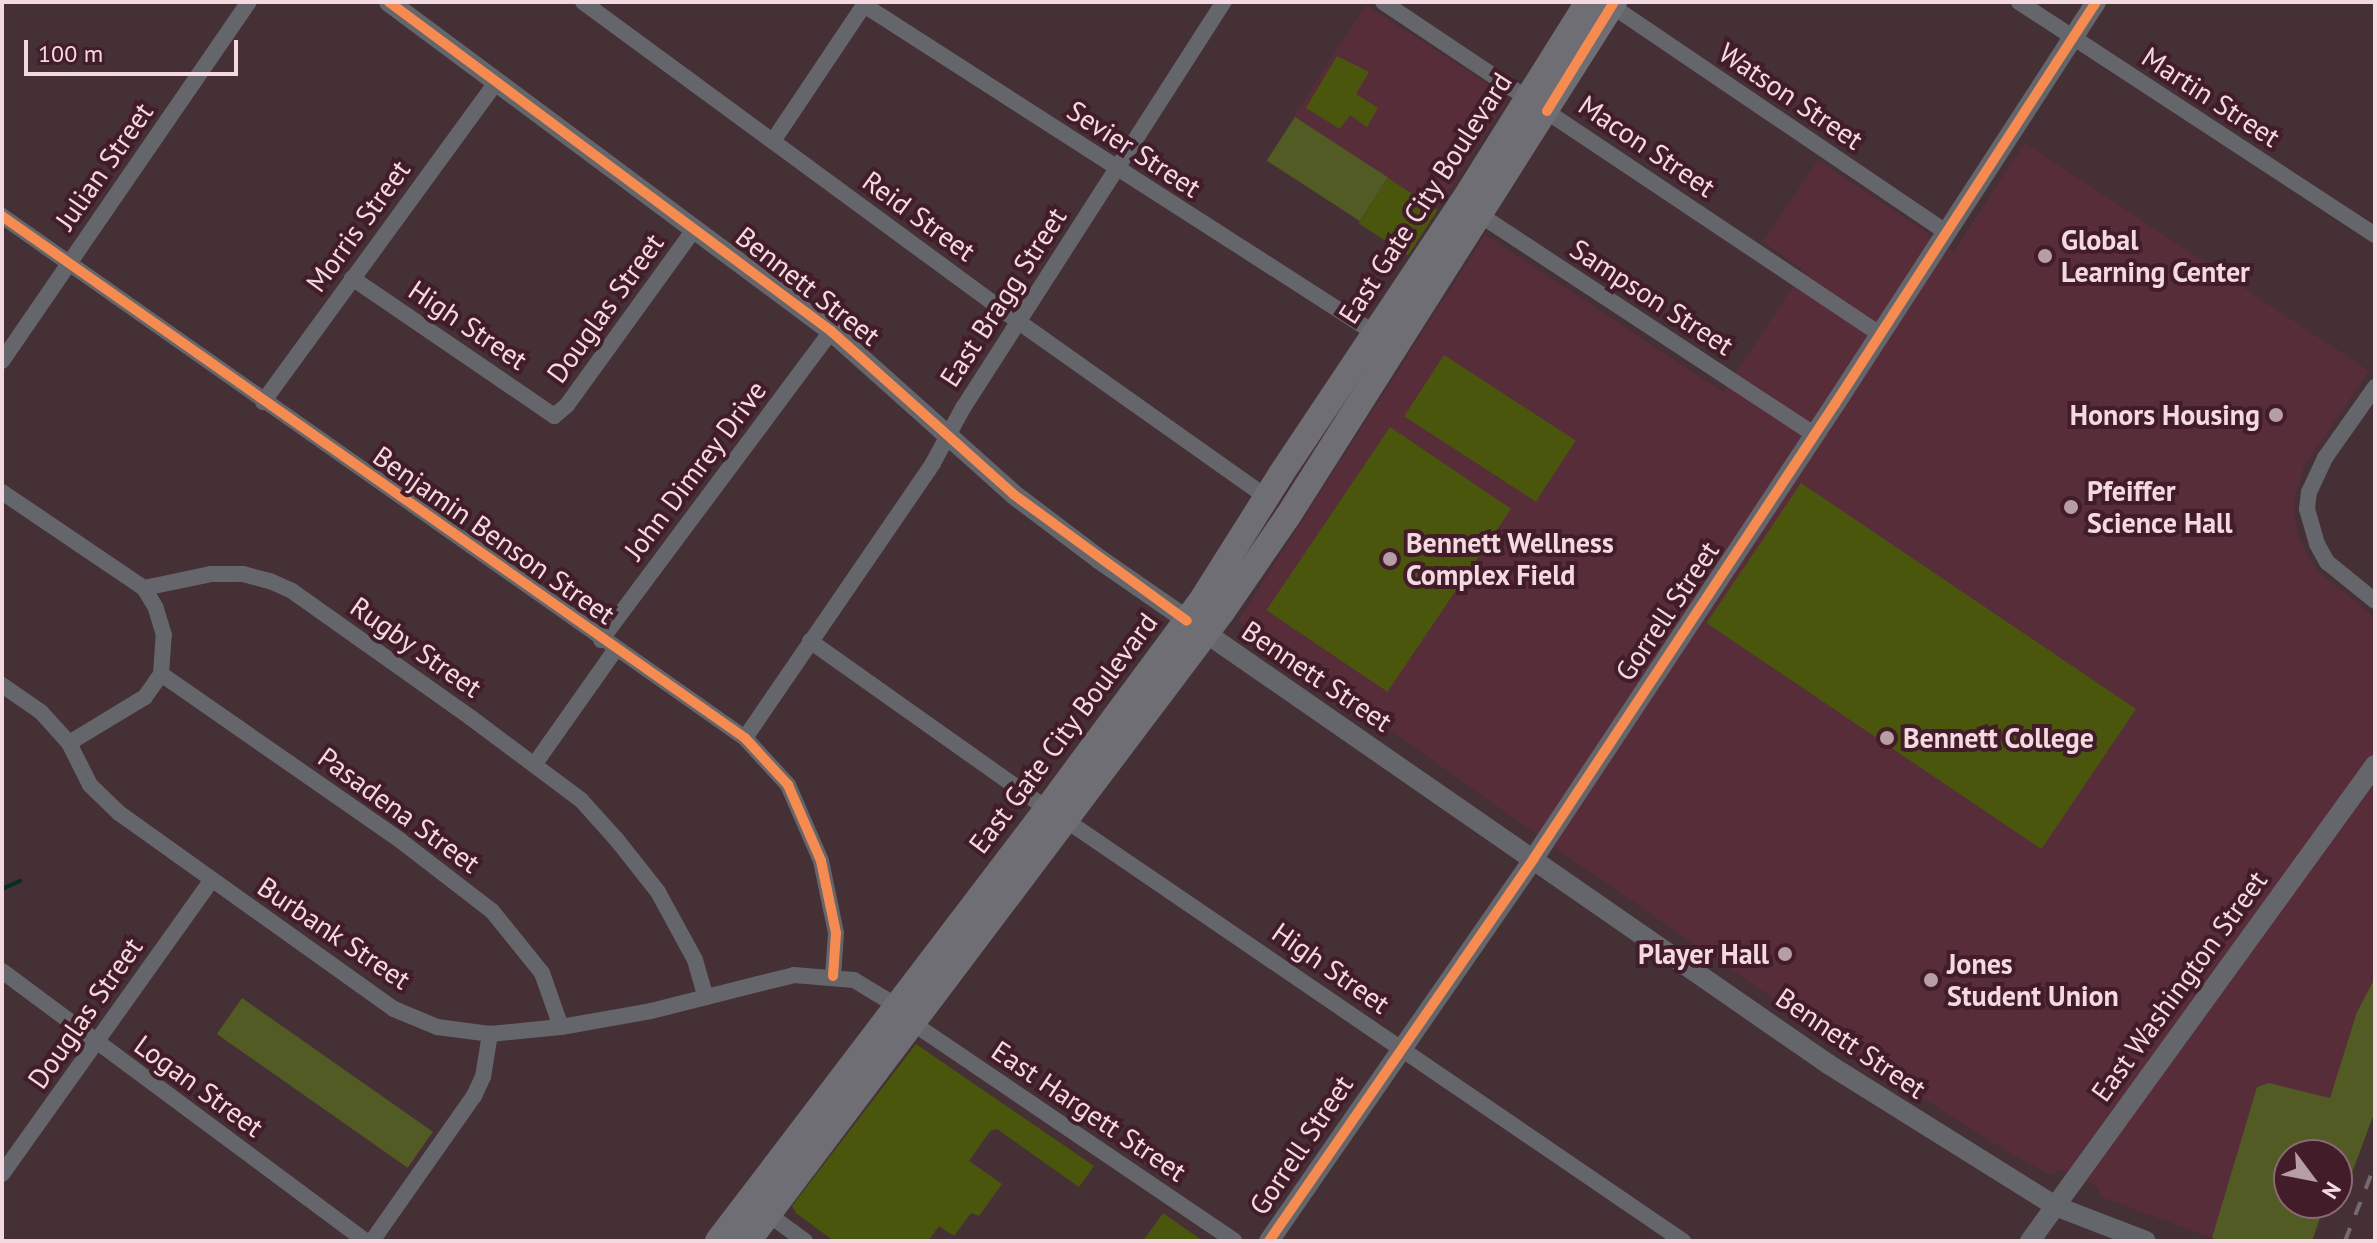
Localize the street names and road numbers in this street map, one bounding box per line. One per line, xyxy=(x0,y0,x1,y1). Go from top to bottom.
street label: Watson Street xyxy=(1713,36,1869,156)
street label: Martin Street xyxy=(2136,40,2286,154)
street label: East Gate City Boulevard xyxy=(1331,66,1519,330)
street label: Macon Street xyxy=(1572,88,1722,204)
street label: Sevier Street xyxy=(1061,93,1207,205)
street label: Julian Street xyxy=(48,96,160,236)
street label: Morris Street xyxy=(299,154,417,298)
street label: Reid Street xyxy=(856,164,982,268)
street label: East Bragg Street xyxy=(933,201,1073,393)
street label: Bennett Street xyxy=(729,219,887,353)
street label: Douglas Street xyxy=(540,227,670,389)
street label: Sampson Street xyxy=(1564,232,1740,362)
street label: High Street xyxy=(402,273,534,377)
street label: John Dimrey Drive xyxy=(617,374,773,566)
street label: Benjamin Benson Street xyxy=(367,439,621,631)
street label: Gorrell Street xyxy=(1608,535,1726,687)
street label: Rugby Street xyxy=(344,589,488,705)
street label: East Gate City Boulevard xyxy=(961,606,1165,860)
street label: Bennett Street xyxy=(1236,614,1398,738)
street label: Pasadena Street xyxy=(312,740,486,880)
street label: East Washington Street xyxy=(2084,864,2274,1108)
street label: Burbank Street xyxy=(251,869,417,997)
street label: High Street xyxy=(1266,915,1396,1021)
street label: Douglas Street xyxy=(21,931,149,1095)
street label: Bennett Street xyxy=(1770,981,1932,1105)
street label: Logan Street xyxy=(128,1028,270,1144)
street label: East Hargett Street xyxy=(985,1034,1193,1188)
street label: Gorrell Street xyxy=(1242,1069,1360,1221)

